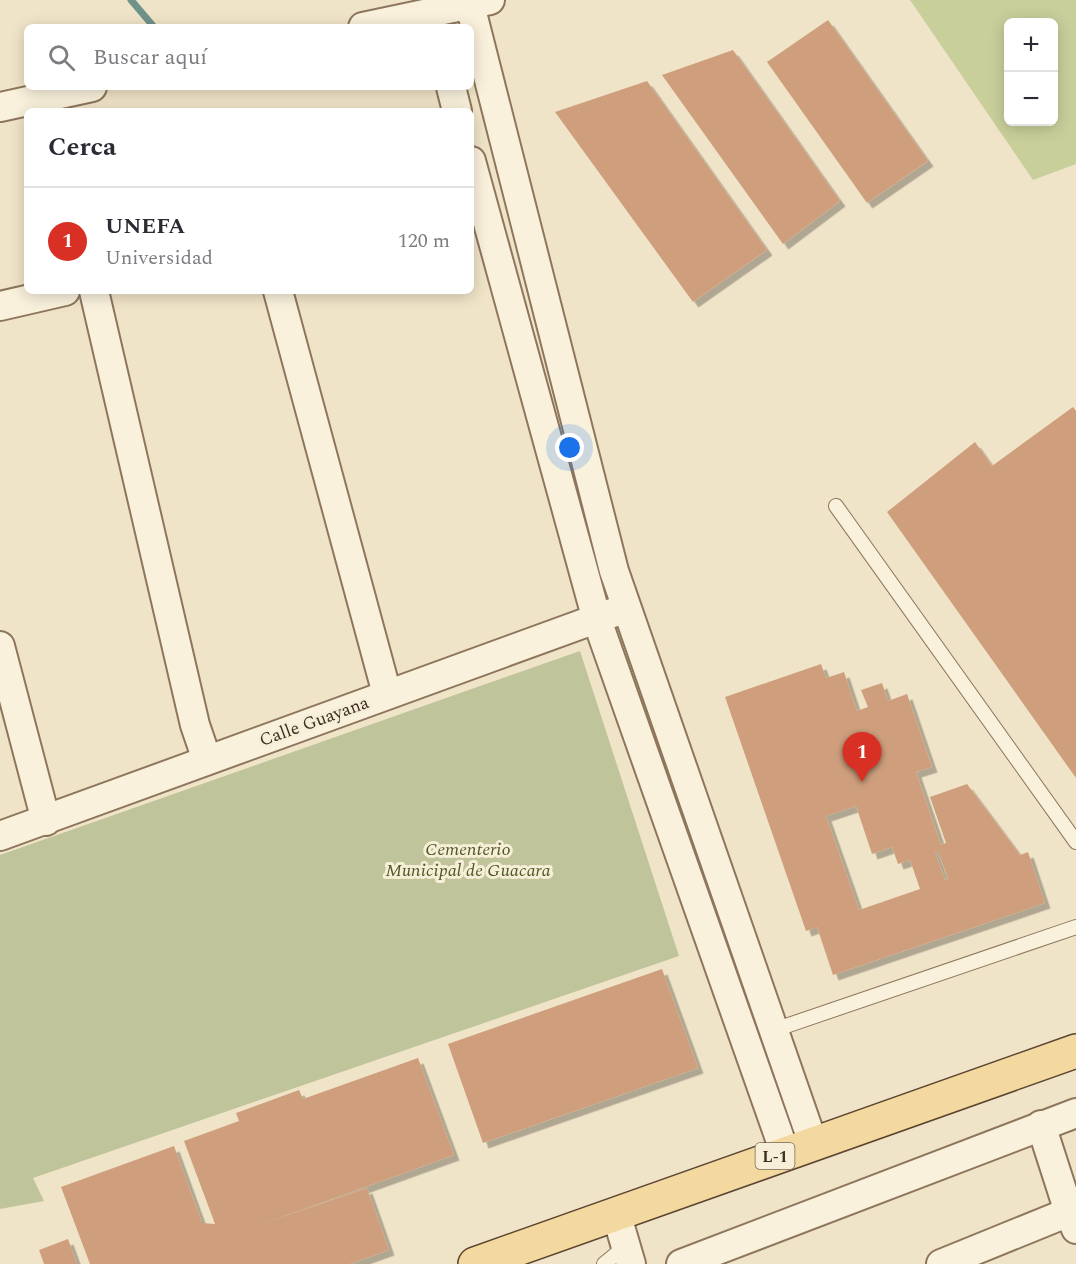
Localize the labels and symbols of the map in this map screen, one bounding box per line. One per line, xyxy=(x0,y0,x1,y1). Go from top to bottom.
your location xyxy=(555,433,584,462)
street label: Calle Guayana xyxy=(256,689,373,754)
pin: 1 xyxy=(842,732,882,782)
park label: Cementerio Municipal de Guacara xyxy=(385,836,551,884)
road number: L-1 xyxy=(756,1143,794,1169)

